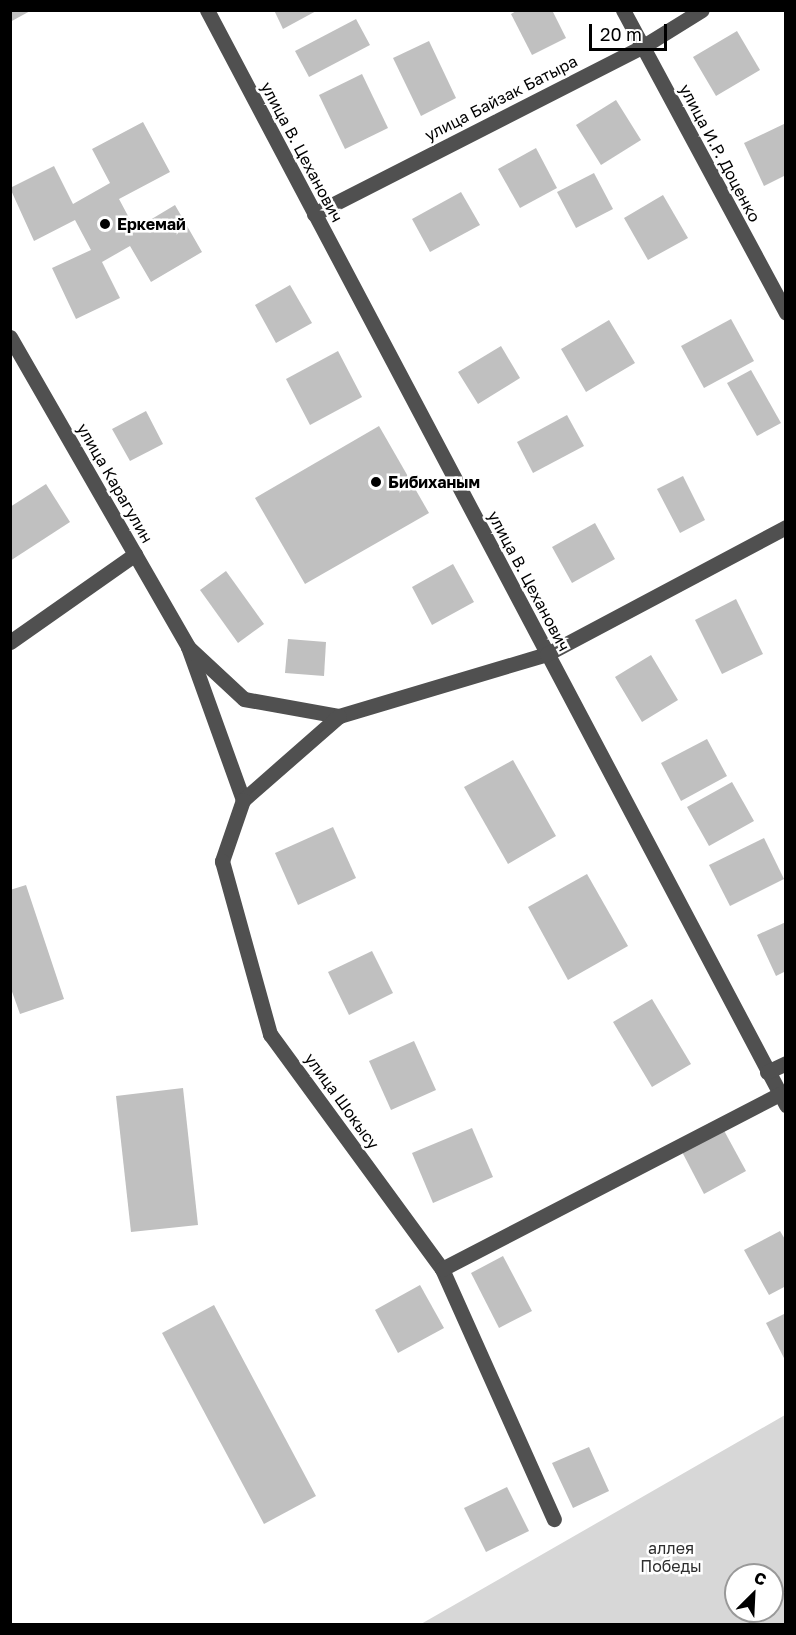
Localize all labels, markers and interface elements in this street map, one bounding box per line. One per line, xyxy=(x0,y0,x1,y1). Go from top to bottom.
scale bar xyxy=(592,12,670,50)
text: 20 m xyxy=(600,23,642,45)
street label: улица Байзак Батыра xyxy=(421,51,581,145)
street label: улица В. Цеханович xyxy=(257,79,347,225)
street label: улица И.Р. Доценко xyxy=(676,81,764,225)
place label: Еркемай xyxy=(117,214,186,234)
marker: Еркемай xyxy=(98,217,112,231)
street label: улица Карагулин xyxy=(73,420,157,546)
place label: Бибиханым xyxy=(388,472,480,492)
marker: Бибиханым xyxy=(369,475,383,489)
street label: улица В. Цеханович xyxy=(484,508,574,654)
street label: улица Шокысу xyxy=(301,1049,383,1153)
park label: аллея Победы xyxy=(640,1538,702,1576)
north arrow xyxy=(724,1563,784,1623)
text: С xyxy=(751,1567,770,1590)

